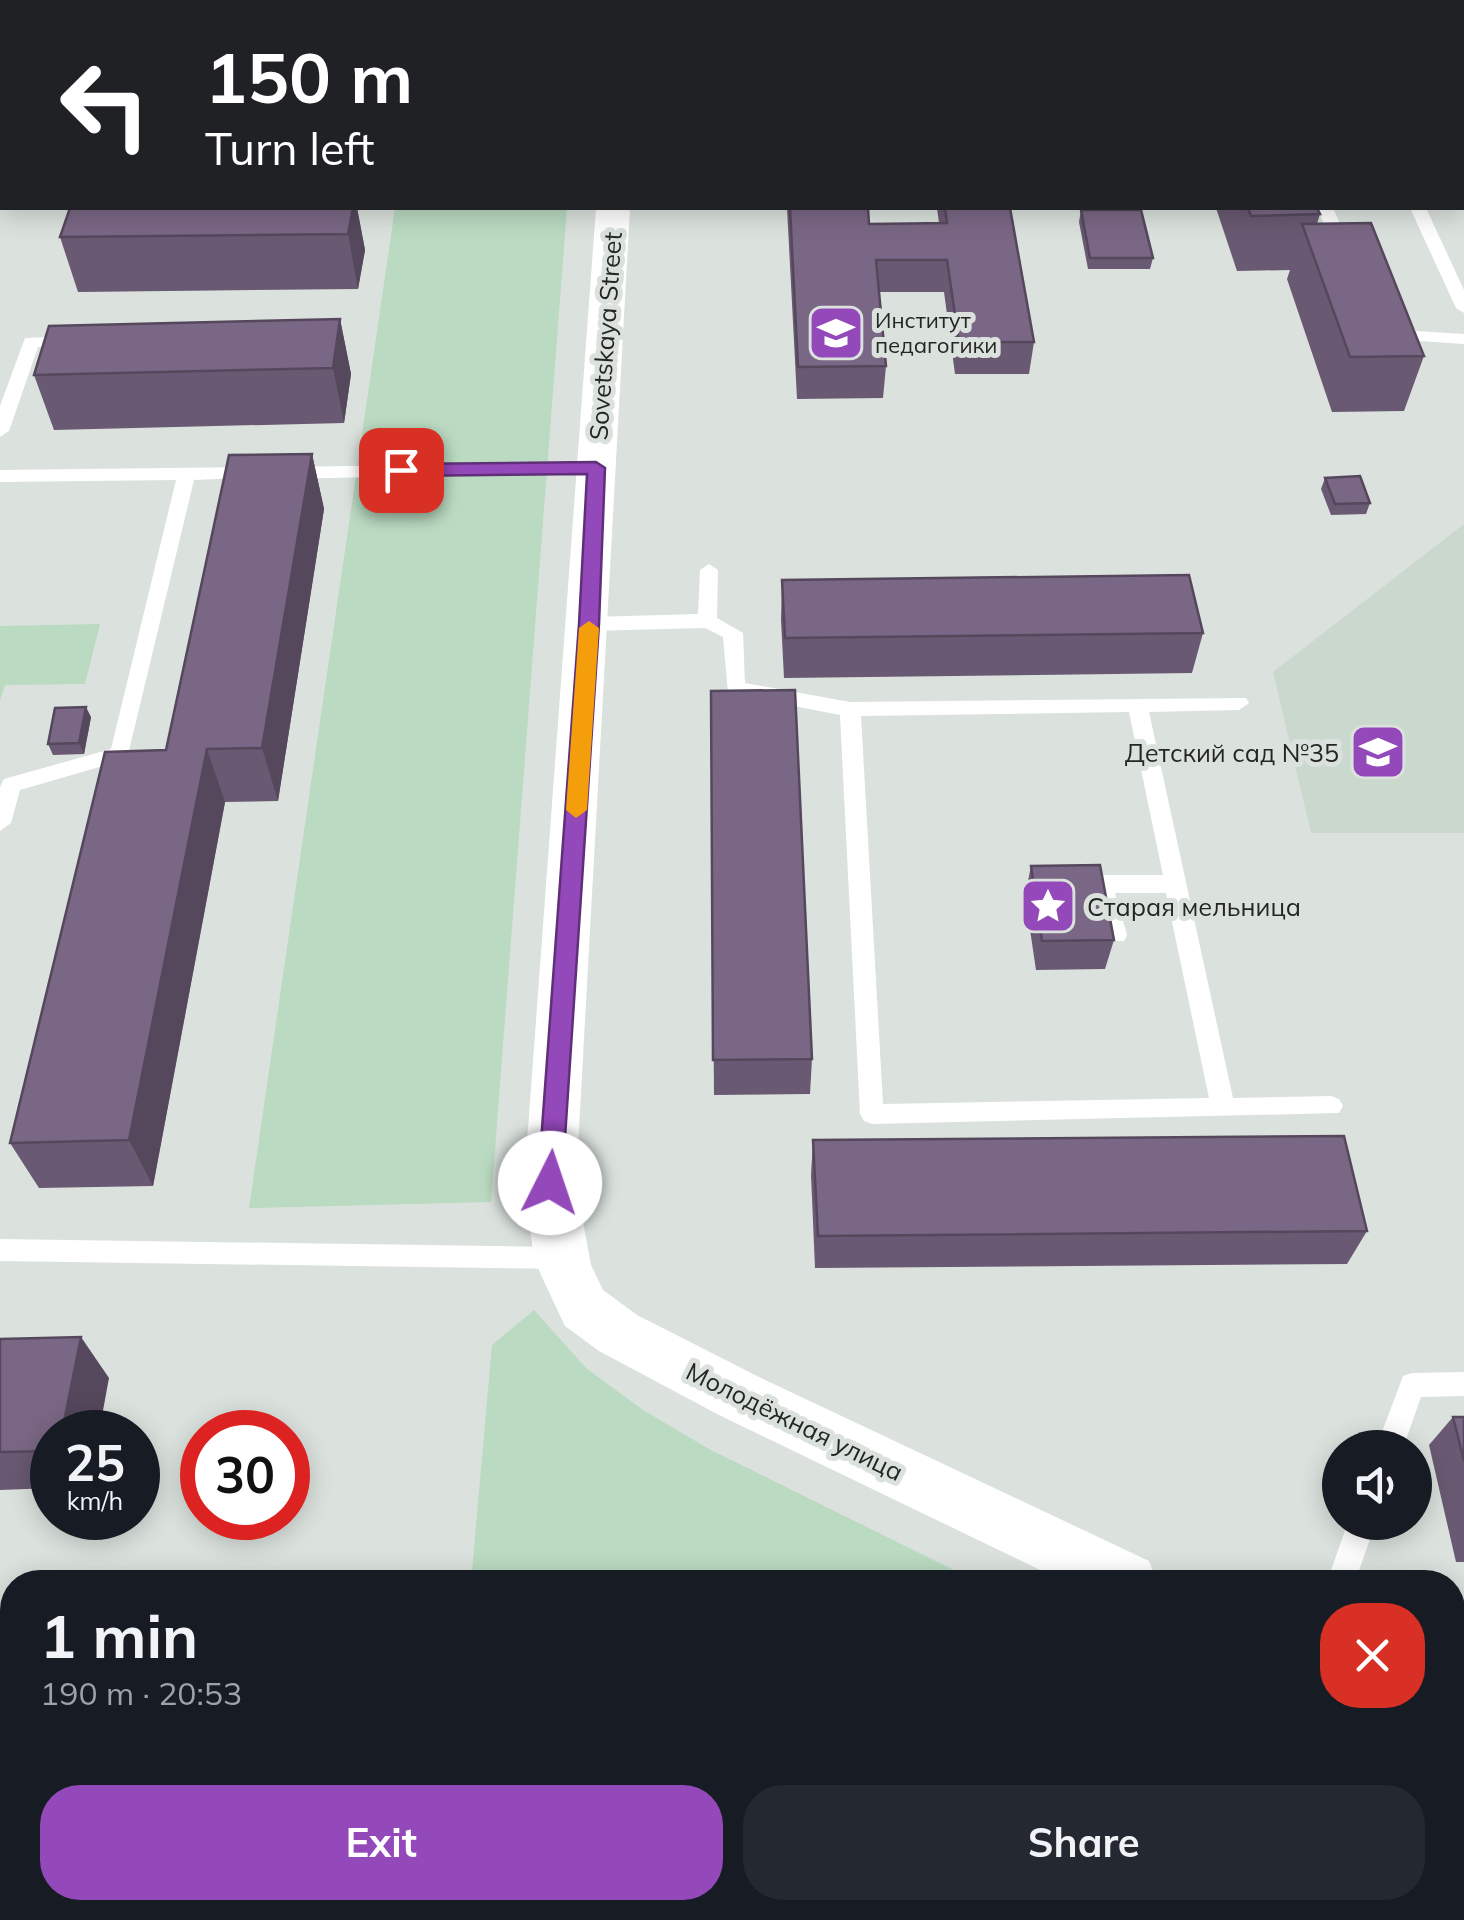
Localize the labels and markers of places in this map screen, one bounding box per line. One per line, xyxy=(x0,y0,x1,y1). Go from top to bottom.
school or university icon: Институт педагогики xyxy=(806,303,866,363)
place label: Институт педагогики xyxy=(875,306,997,359)
pin xyxy=(359,428,444,513)
school or university icon: Детский сад №35 xyxy=(1348,722,1408,782)
place label: Детский сад №35 xyxy=(1125,737,1339,768)
place icon: Старая мельница xyxy=(1018,876,1078,936)
place label: Старая мельница xyxy=(1087,891,1301,922)

